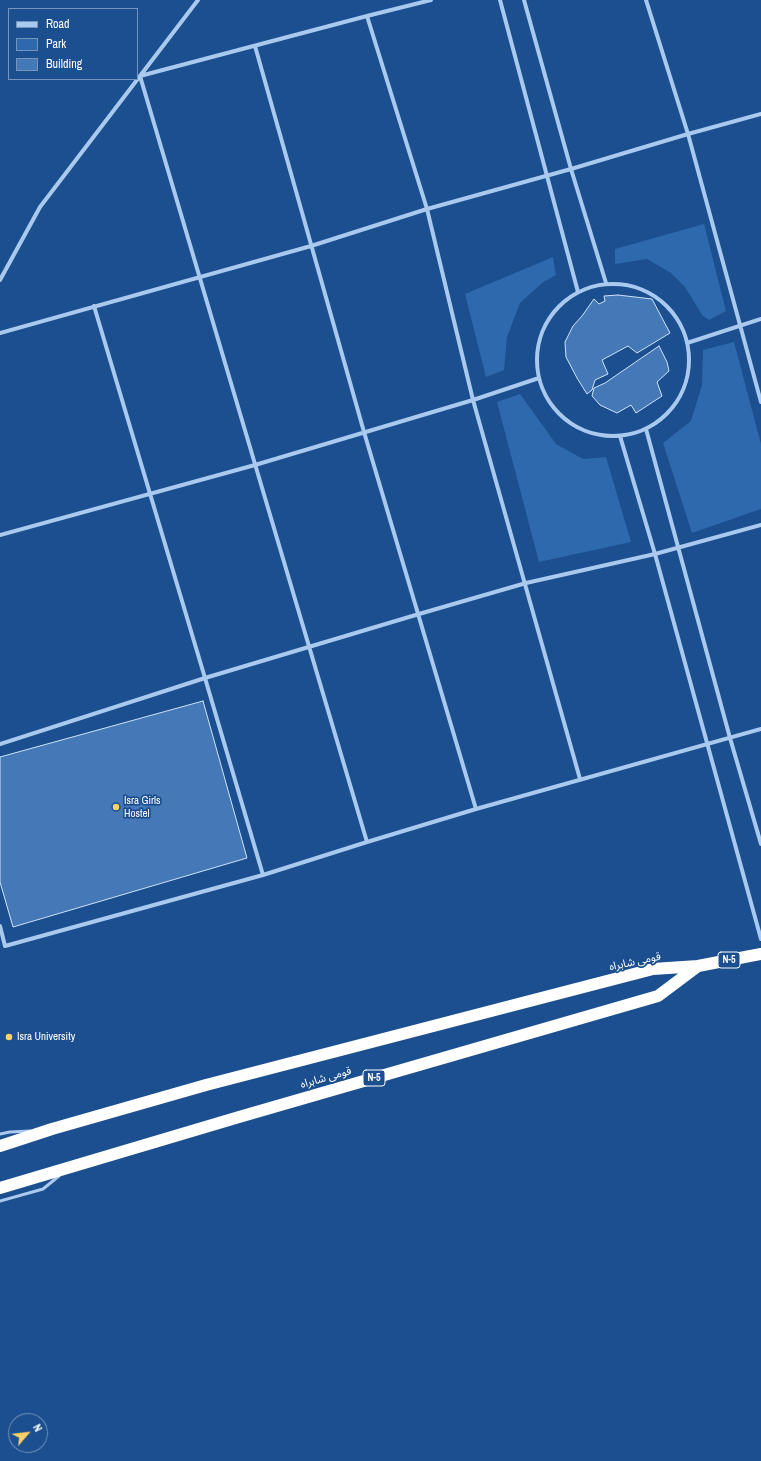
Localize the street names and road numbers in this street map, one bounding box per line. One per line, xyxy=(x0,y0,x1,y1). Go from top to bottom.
street label: قومی شاہراہ xyxy=(608,950,662,974)
road number: N-5 xyxy=(718,952,740,968)
street label: قومی شاہراہ xyxy=(299,1064,353,1092)
road number: N-5 xyxy=(363,1070,385,1086)

